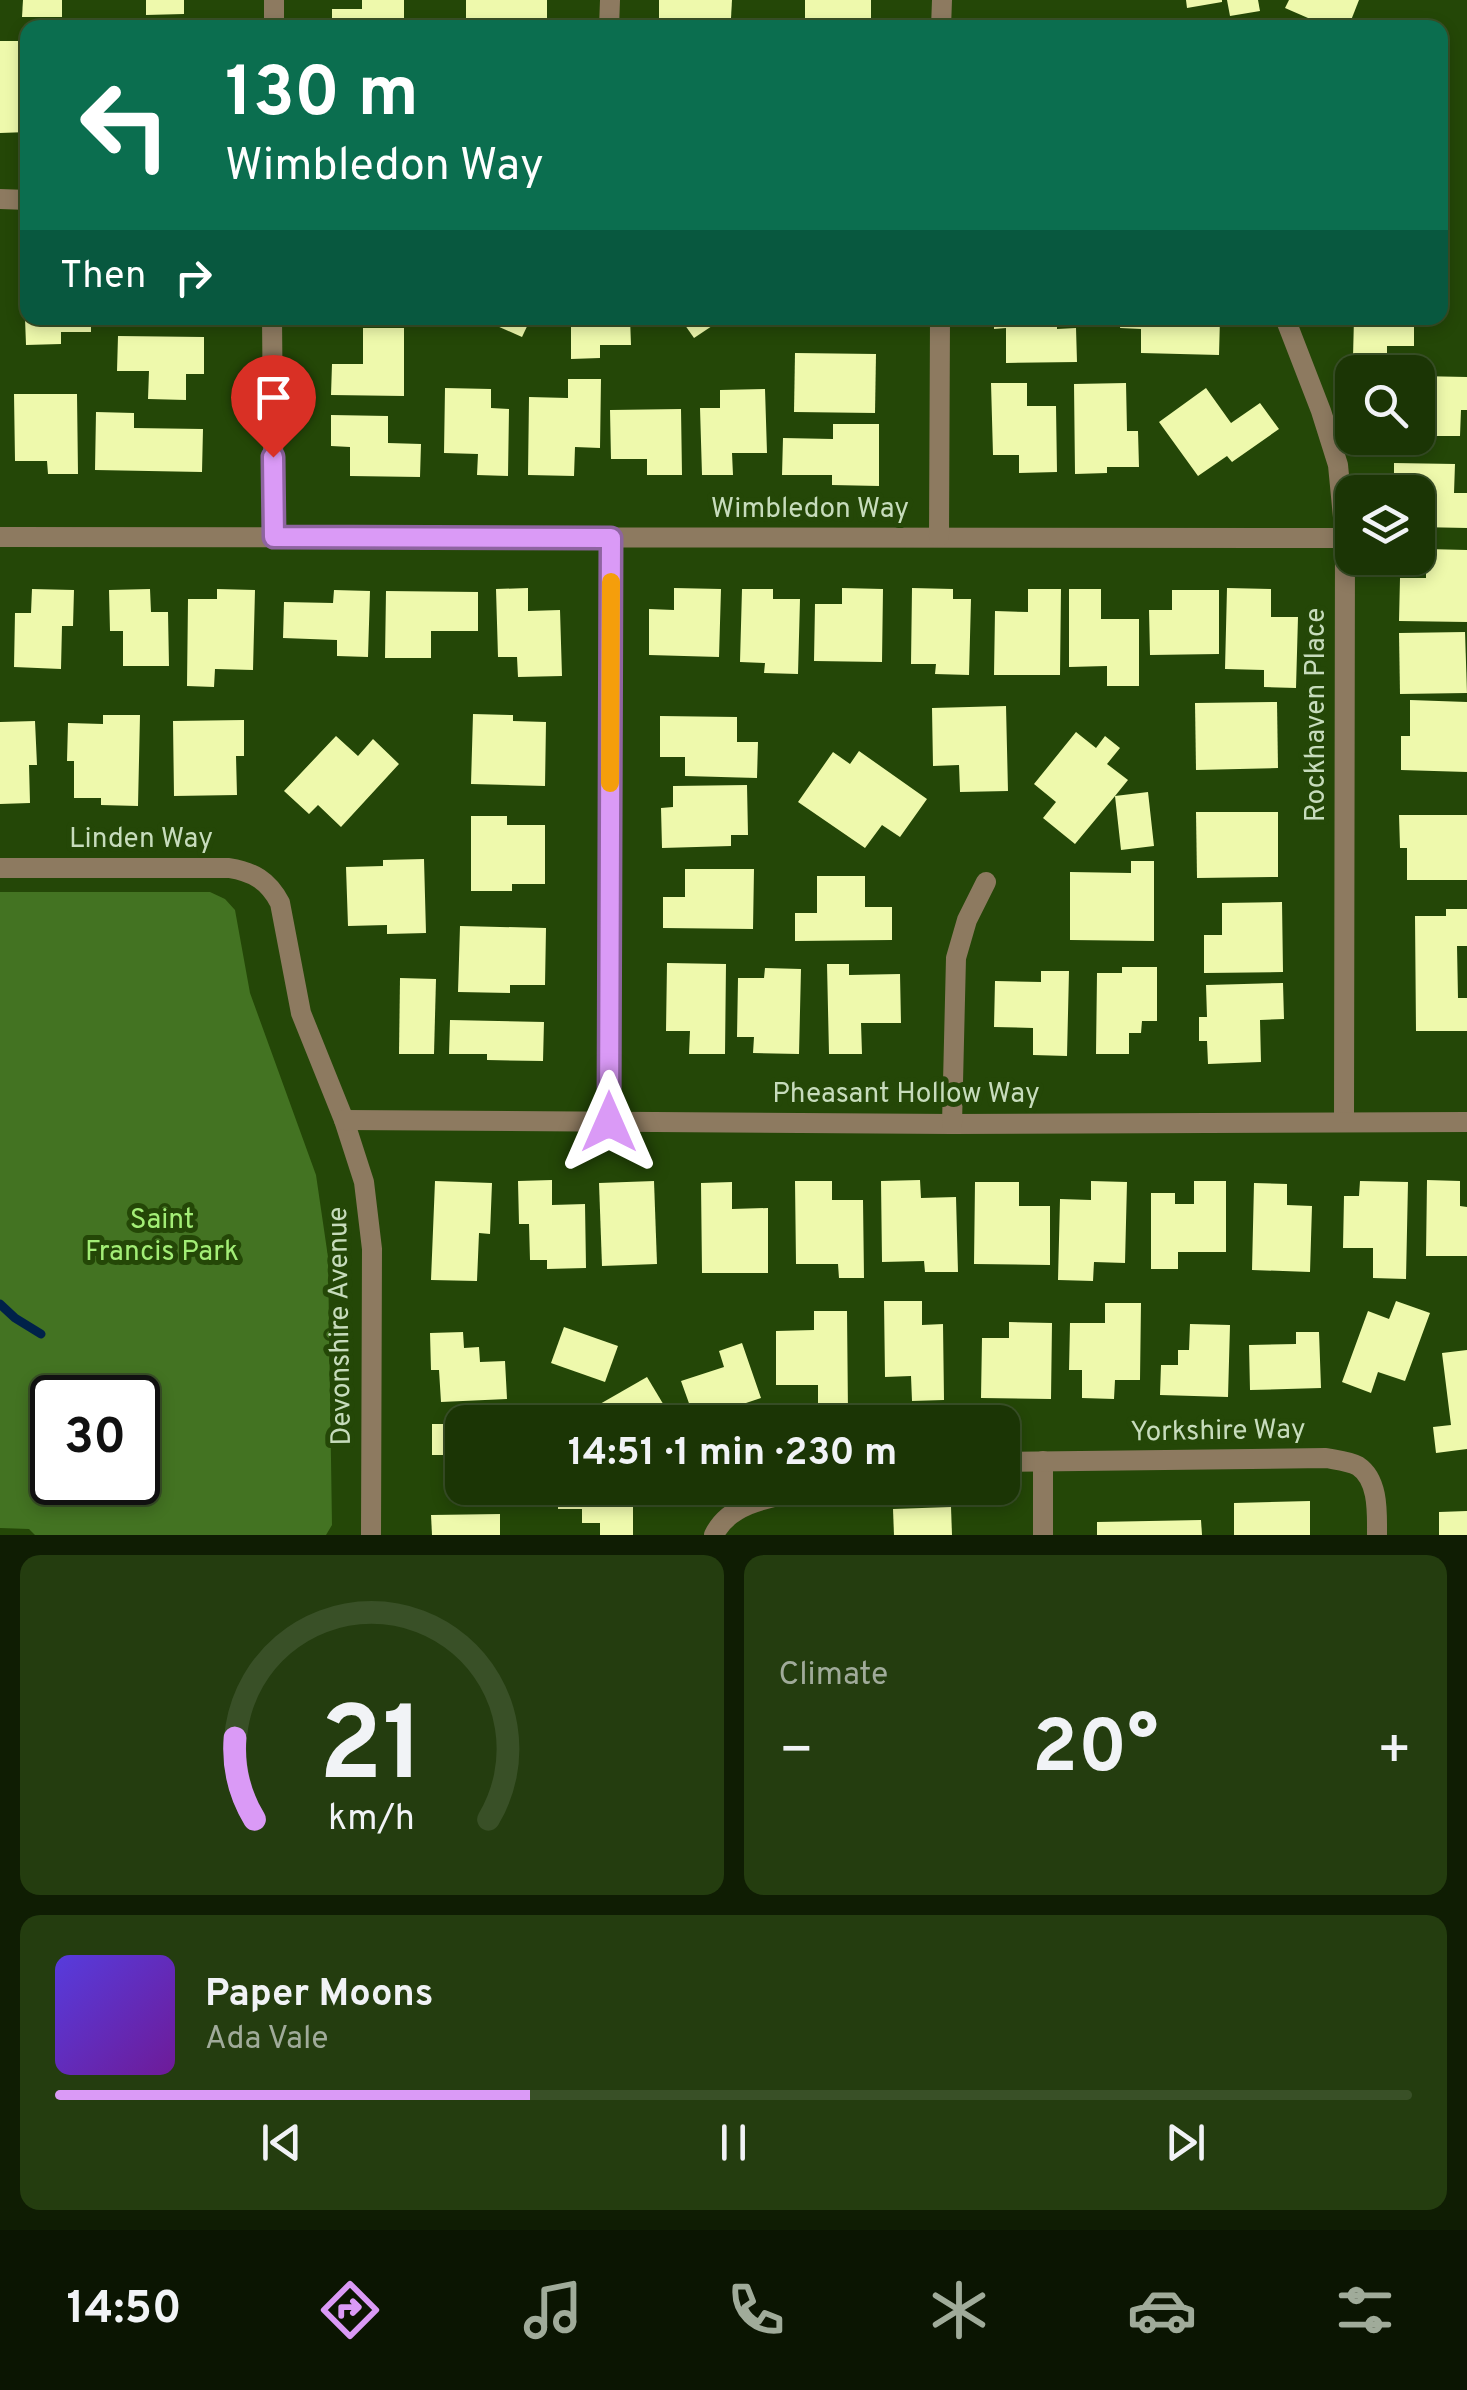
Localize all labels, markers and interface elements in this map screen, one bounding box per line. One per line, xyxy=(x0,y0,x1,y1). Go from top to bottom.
text: 130 m xyxy=(225,52,419,141)
icon: left xyxy=(60,60,190,190)
text: Wimbledon Way xyxy=(225,139,544,196)
icon: right xyxy=(166,250,221,305)
text: Then xyxy=(60,253,146,302)
pin xyxy=(231,355,316,458)
map controls xyxy=(1335,355,1435,575)
button: search xyxy=(1335,355,1435,455)
icon: arrive xyxy=(246,370,301,425)
button: layers xyxy=(1335,475,1435,575)
street label: Wimbledon Way xyxy=(711,492,909,528)
street label: Rockhaven Place xyxy=(1299,608,1335,822)
street label: Linden Way xyxy=(69,822,213,858)
position arrow xyxy=(557,1070,661,1174)
street label: Pheasant Hollow Way xyxy=(772,1077,1040,1113)
park label: Saint Francis Park xyxy=(85,1203,239,1271)
street label: Devonshire Avenue xyxy=(321,1206,361,1446)
speed limit sign: 30 xyxy=(30,1375,160,1505)
street label: Yorkshire Way xyxy=(1130,1412,1306,1452)
text: 14:51 · 1 min · 230 m xyxy=(568,1430,897,1479)
text: Climate xyxy=(779,1656,888,1696)
text: 21 xyxy=(319,1685,424,1817)
text: 20° xyxy=(1032,1704,1158,1799)
text: − xyxy=(779,1718,814,1788)
text: + xyxy=(1377,1718,1412,1788)
text: km/h xyxy=(328,1797,415,1843)
text: Paper Moons xyxy=(205,1971,434,2020)
text: Ada Vale xyxy=(205,2020,329,2060)
icon: previous xyxy=(254,2115,309,2170)
icon: pause xyxy=(706,2115,761,2170)
icon: next xyxy=(1158,2115,1213,2170)
icon: directions xyxy=(315,2275,385,2345)
icon: music xyxy=(518,2275,588,2345)
icon: phone xyxy=(721,2275,791,2345)
icon: climate xyxy=(924,2275,994,2345)
icon: car xyxy=(1127,2275,1197,2345)
icon: filters xyxy=(1330,2275,1400,2345)
text: 14:50 xyxy=(67,2282,181,2339)

